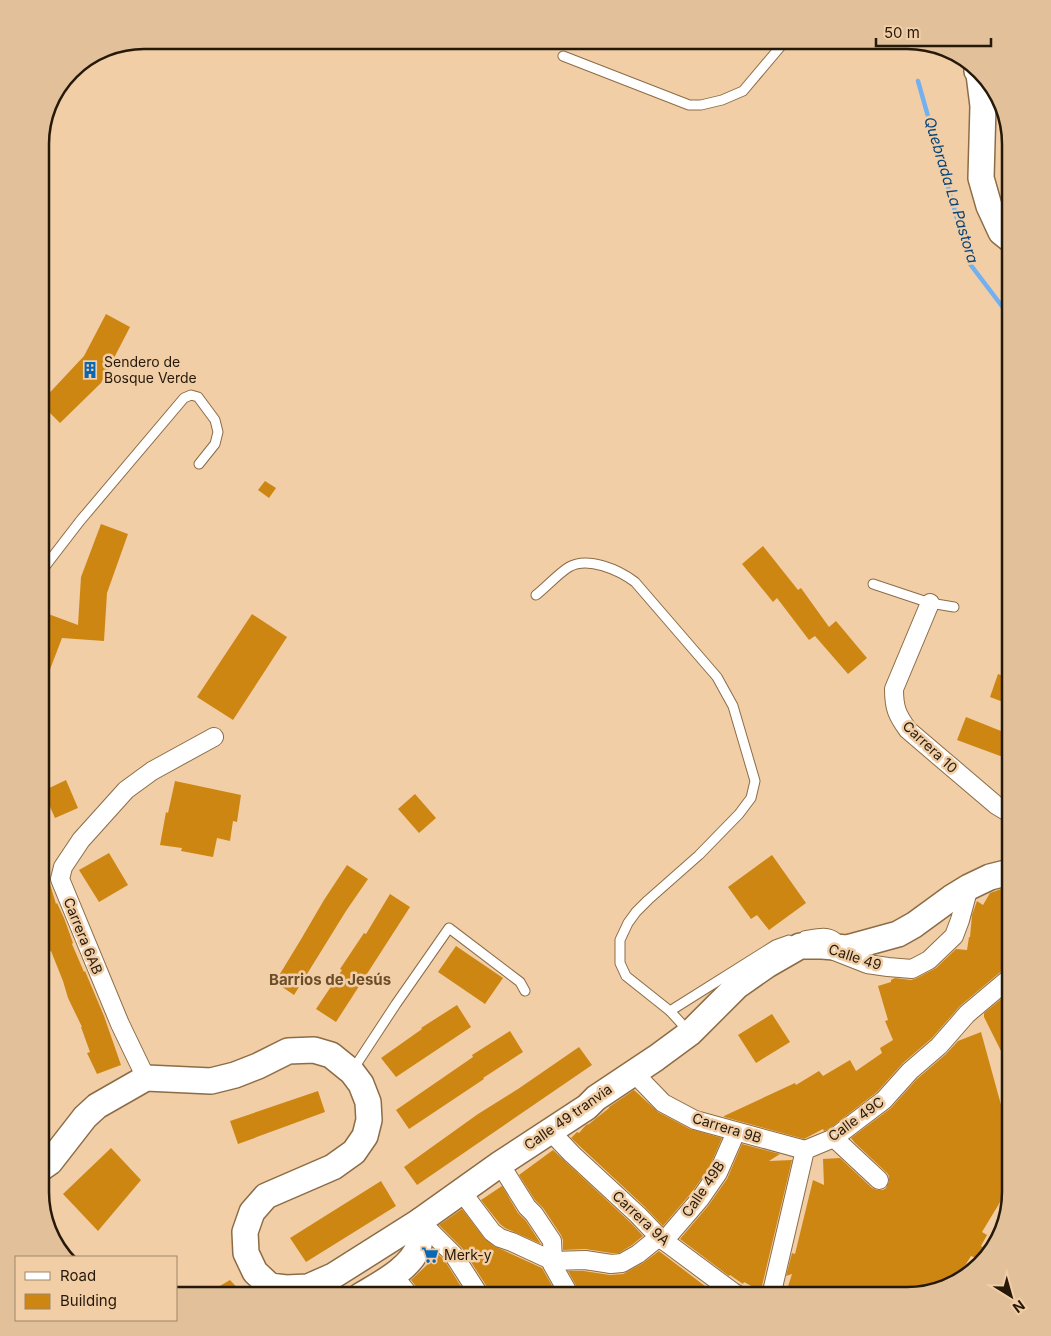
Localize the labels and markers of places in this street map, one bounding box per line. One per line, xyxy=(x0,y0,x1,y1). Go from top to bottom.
place label: Sendero de Bosque Verde xyxy=(104,353,197,386)
building icon: Sendero de Bosque Verde xyxy=(80,360,100,380)
supermarket icon: Merk-y xyxy=(420,1245,440,1265)
place label: Merk-y xyxy=(444,1246,492,1263)

